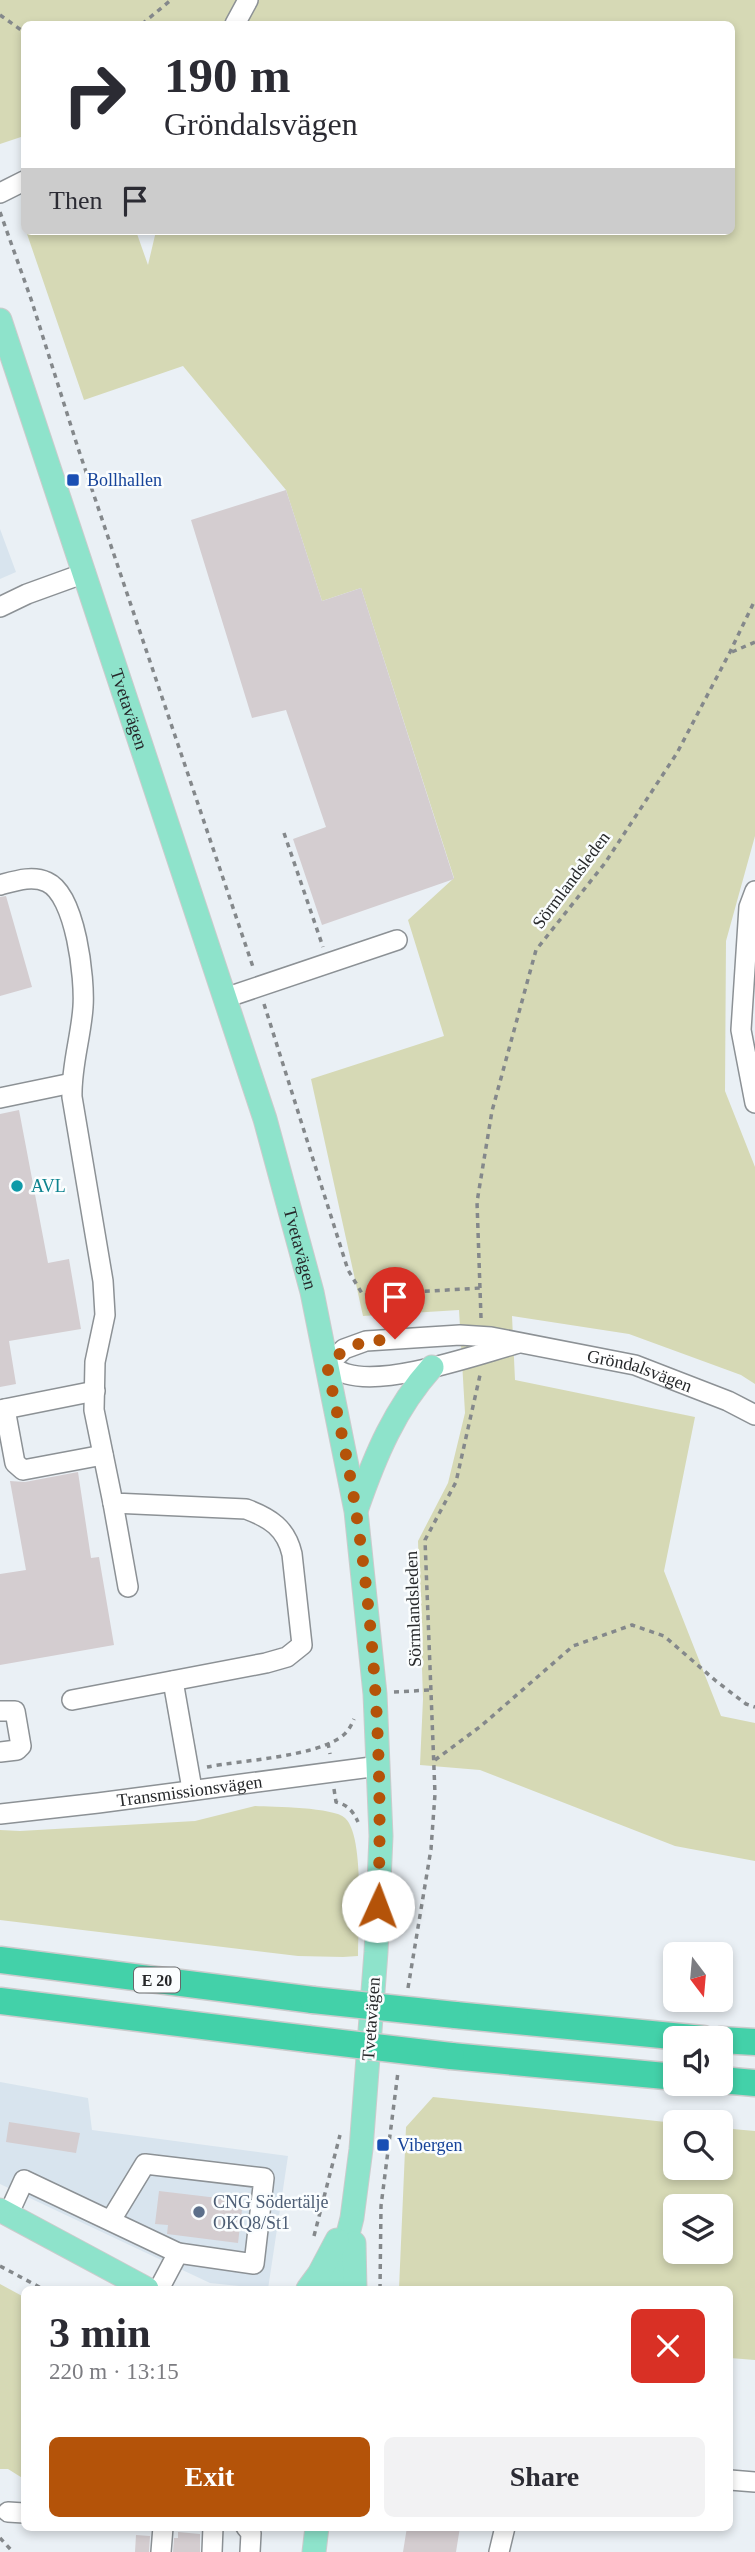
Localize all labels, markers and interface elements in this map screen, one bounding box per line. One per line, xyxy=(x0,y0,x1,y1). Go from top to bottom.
text: 190 m xyxy=(164,48,291,103)
icon: right xyxy=(49,49,140,140)
text: Gröndalsvägen xyxy=(164,106,358,142)
icon: arrive xyxy=(116,182,154,220)
text: Then xyxy=(49,186,102,215)
place label: Bollhallen xyxy=(87,470,162,490)
marker: Bollhallen xyxy=(65,472,81,488)
street label: Tvetavägen xyxy=(106,666,152,752)
street label: Sörmlandsleden xyxy=(528,828,614,932)
place label: AVL xyxy=(31,1176,66,1196)
marker: AVL xyxy=(9,1178,25,1194)
street label: Tvetavägen xyxy=(280,1205,321,1292)
pin xyxy=(365,1267,425,1339)
icon: arrive xyxy=(376,1278,414,1316)
street label: Gröndalsvägen xyxy=(585,1346,695,1396)
street label: Sörmlandsleden xyxy=(401,1551,425,1667)
street label: Transmissionsvägen xyxy=(116,1771,264,1810)
position arrow xyxy=(341,1869,415,1943)
north arrow xyxy=(663,1942,733,2012)
map controls xyxy=(663,1942,733,2264)
road number: E 20 xyxy=(134,1968,180,1992)
street label: Tvetavägen xyxy=(358,1976,384,2062)
button: sound xyxy=(663,2026,733,2096)
button: search xyxy=(663,2110,733,2180)
place label: Vibergen xyxy=(397,2135,463,2155)
marker: Vibergen xyxy=(375,2137,391,2153)
place label: CNG Södertälje OKQ8/St1 xyxy=(213,2192,328,2233)
button: layers xyxy=(663,2194,733,2264)
marker: CNG Södertälje OKQ8/St1 xyxy=(191,2204,207,2220)
button: close xyxy=(631,2309,705,2383)
text: 3 min xyxy=(49,2310,151,2356)
text: 220 m · 13:15 xyxy=(49,2359,179,2384)
button: Exit xyxy=(49,2437,370,2517)
button: Share xyxy=(384,2437,705,2517)

